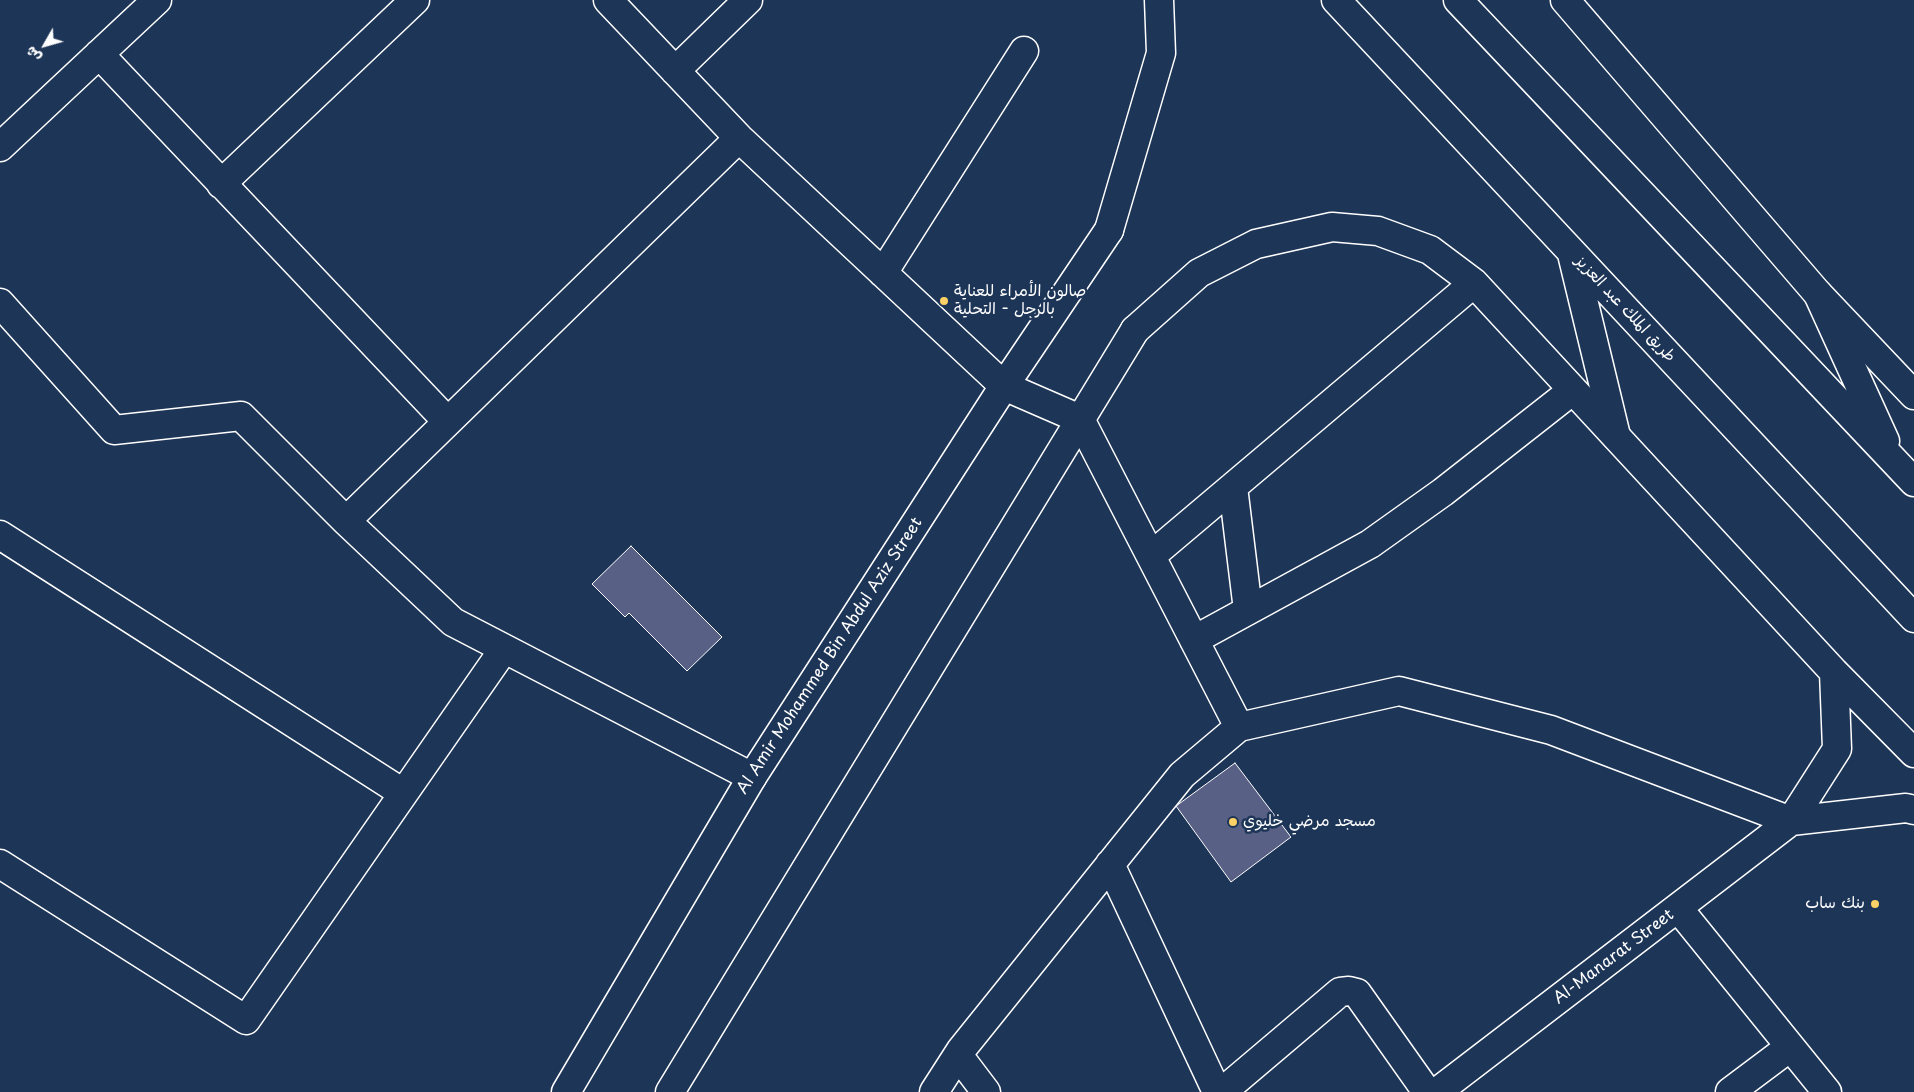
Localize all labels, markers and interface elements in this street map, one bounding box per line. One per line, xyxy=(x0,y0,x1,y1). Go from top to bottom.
north arrow xyxy=(20,20,70,70)
text: ش xyxy=(20,42,46,67)
street label: طريق الملك عبد العزيز xyxy=(1571,252,1679,366)
place label: صالون الأمراء للعناية بالرجل - التحلية xyxy=(954,282,1086,320)
marker: صالون الأمراء للعناية بالرجل - التحلية xyxy=(938,295,950,307)
street label: Al Amir Mohammed Bin Abdul Aziz Street xyxy=(733,514,927,798)
place label: مسجد مرضي خليوي xyxy=(1243,812,1376,832)
marker: مسجد مرضي خليوي xyxy=(1227,816,1239,828)
place label: بنك ساب xyxy=(1805,894,1865,914)
marker: بنك ساب xyxy=(1869,898,1881,910)
street label: Al-Manarat Street xyxy=(1550,906,1678,1008)

